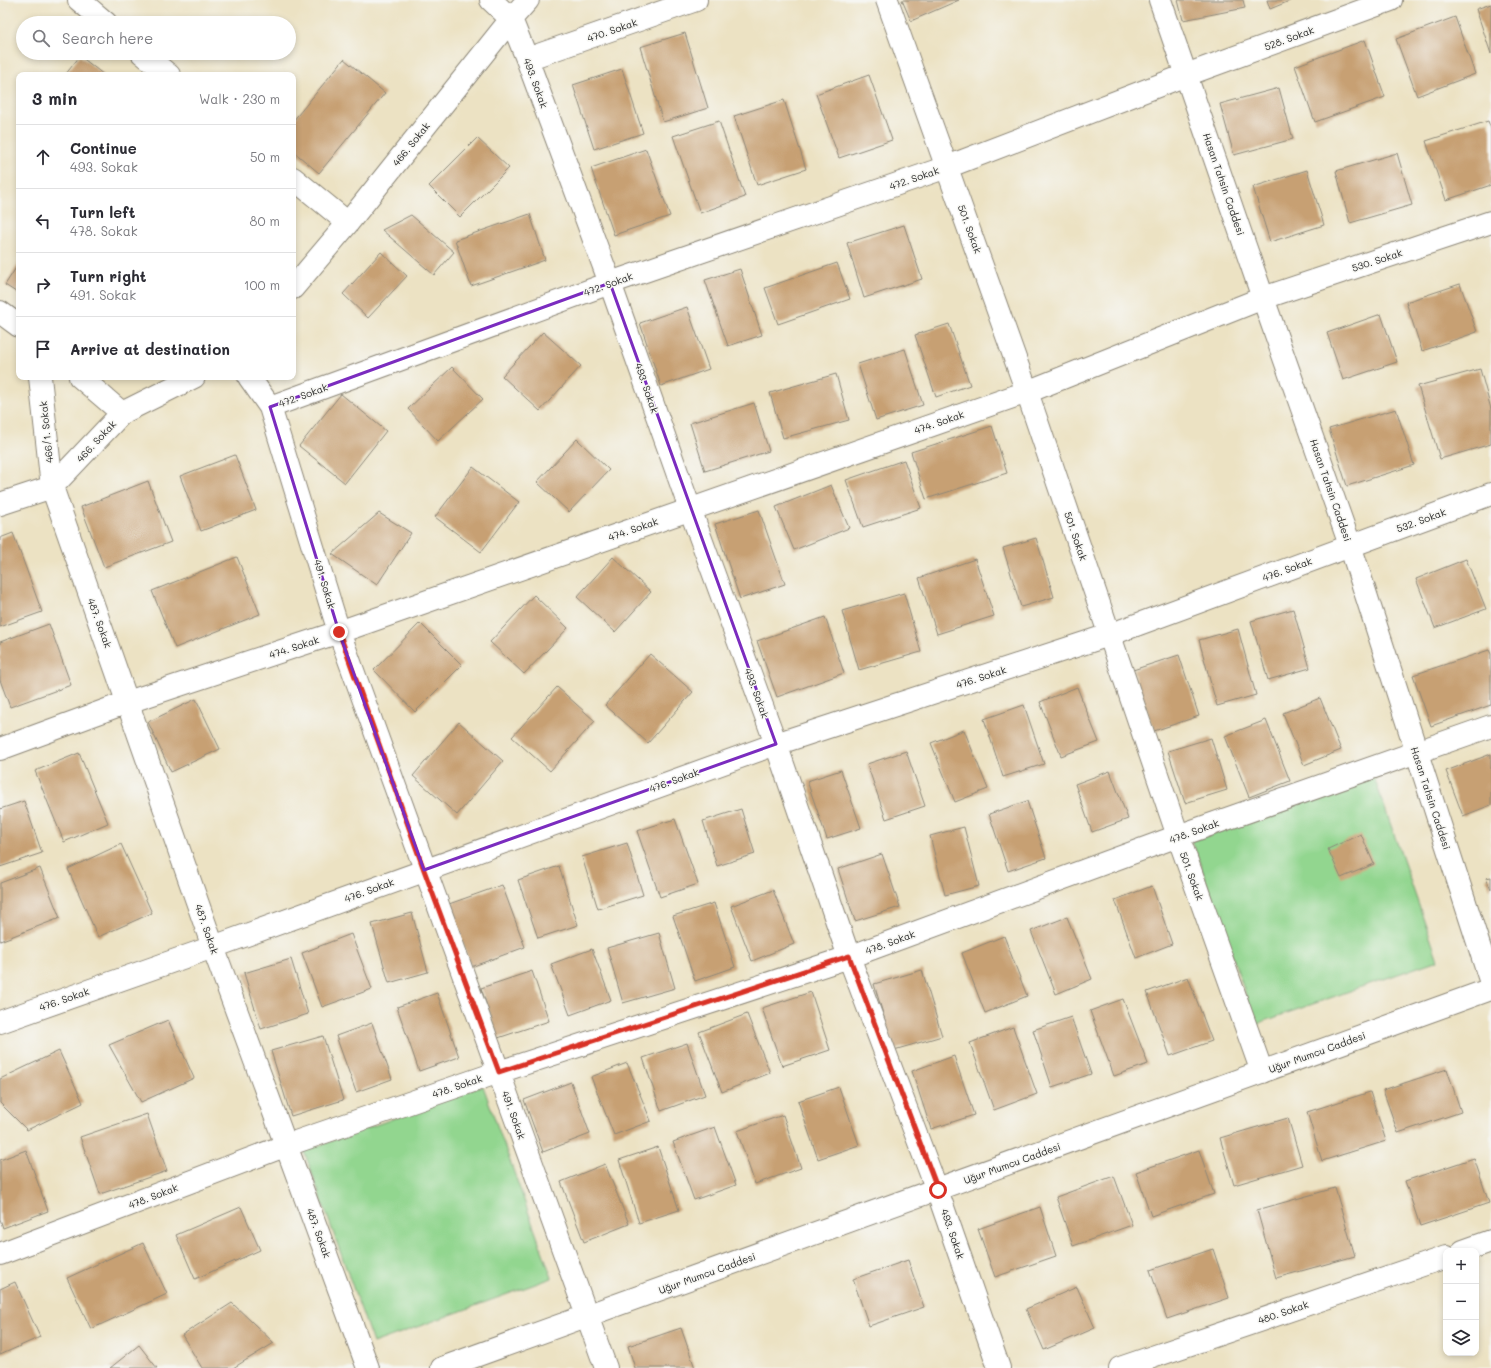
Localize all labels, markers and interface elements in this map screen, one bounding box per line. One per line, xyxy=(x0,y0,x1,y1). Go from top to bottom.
street label: 470. Sokak xyxy=(585,15,639,45)
search box xyxy=(16,16,296,60)
street label: 528. Sokak xyxy=(1262,23,1316,53)
icon: search xyxy=(30,27,52,49)
text: Search here xyxy=(62,28,153,48)
street label: 493. Sokak xyxy=(520,56,552,110)
text: 3 min xyxy=(32,87,77,109)
text: Walk · 230 m xyxy=(199,90,280,107)
street label: 466. Sokak xyxy=(389,119,433,169)
street label: Hasan Tahsin Caddesi xyxy=(1200,131,1248,237)
text: Continue xyxy=(70,138,137,158)
icon: ahead xyxy=(32,146,54,168)
text: 50 m xyxy=(250,148,280,165)
text: 493. Sokak xyxy=(70,158,138,175)
street label: 472. Sokak xyxy=(887,163,941,193)
text: Turn left xyxy=(70,202,135,222)
street label: 501. Sokak xyxy=(955,203,985,255)
icon: left xyxy=(32,210,54,232)
text: 80 m xyxy=(250,212,280,229)
text: 478. Sokak xyxy=(70,222,138,239)
street label: 530. Sokak xyxy=(1350,245,1404,275)
text: Turn right xyxy=(70,266,147,286)
street label: 472. Sokak xyxy=(581,269,635,299)
icon: right xyxy=(32,274,54,296)
text: 100 m xyxy=(244,276,280,293)
text: 491. Sokak xyxy=(70,286,136,303)
icon: arrive xyxy=(32,338,54,360)
text: Arrive at destination xyxy=(70,339,230,359)
street label: 493. Sokak xyxy=(632,361,662,415)
street label: 472. Sokak xyxy=(276,380,330,410)
street label: 466/1. Sokak xyxy=(36,400,56,464)
street label: 474. Sokak xyxy=(912,407,966,437)
street label: 466. Sokak xyxy=(73,417,119,465)
street label: Hasan Tahsin Caddesi xyxy=(1307,437,1355,543)
street label: 532. Sokak xyxy=(1394,505,1448,535)
street label: 501. Sokak xyxy=(1061,510,1091,562)
street label: 474. Sokak xyxy=(606,514,660,544)
street label: 476. Sokak xyxy=(1260,554,1314,584)
street label: 491. Sokak xyxy=(311,558,339,610)
street label: 487. Sokak xyxy=(85,596,115,650)
route end xyxy=(330,623,348,641)
street label: 474. Sokak xyxy=(267,632,321,662)
street label: 476. Sokak xyxy=(954,662,1008,692)
street label: 493. Sokak xyxy=(741,666,773,720)
street label: Hasan Tahsin Caddesi xyxy=(1408,745,1454,851)
street label: 476. Sokak xyxy=(647,765,701,795)
street label: 478. Sokak xyxy=(1167,816,1221,846)
street label: 501. Sokak xyxy=(1177,850,1207,902)
street label: 476. Sokak xyxy=(342,875,396,905)
street label: 487. Sokak xyxy=(192,902,222,956)
street label: 478. Sokak xyxy=(863,927,917,957)
street label: 476. Sokak xyxy=(37,984,91,1014)
street label: Uğur Mumcu Caddesi xyxy=(1267,1028,1367,1076)
street label: 478. Sokak xyxy=(430,1071,484,1101)
street label: 491. Sokak xyxy=(499,1089,529,1141)
street label: Uğur Mumcu Caddesi xyxy=(962,1139,1062,1187)
street label: 478. Sokak xyxy=(126,1180,180,1212)
route start xyxy=(929,1181,947,1199)
street label: 487. Sokak xyxy=(304,1206,334,1260)
street label: 493. Sokak xyxy=(938,1207,968,1261)
map controls xyxy=(1443,1248,1479,1356)
button: + xyxy=(1443,1248,1479,1284)
street label: Uğur Mumcu Caddesi xyxy=(657,1249,757,1297)
button: − xyxy=(1443,1284,1479,1320)
street label: 480. Sokak xyxy=(1256,1297,1310,1327)
button: layers xyxy=(1443,1320,1479,1356)

